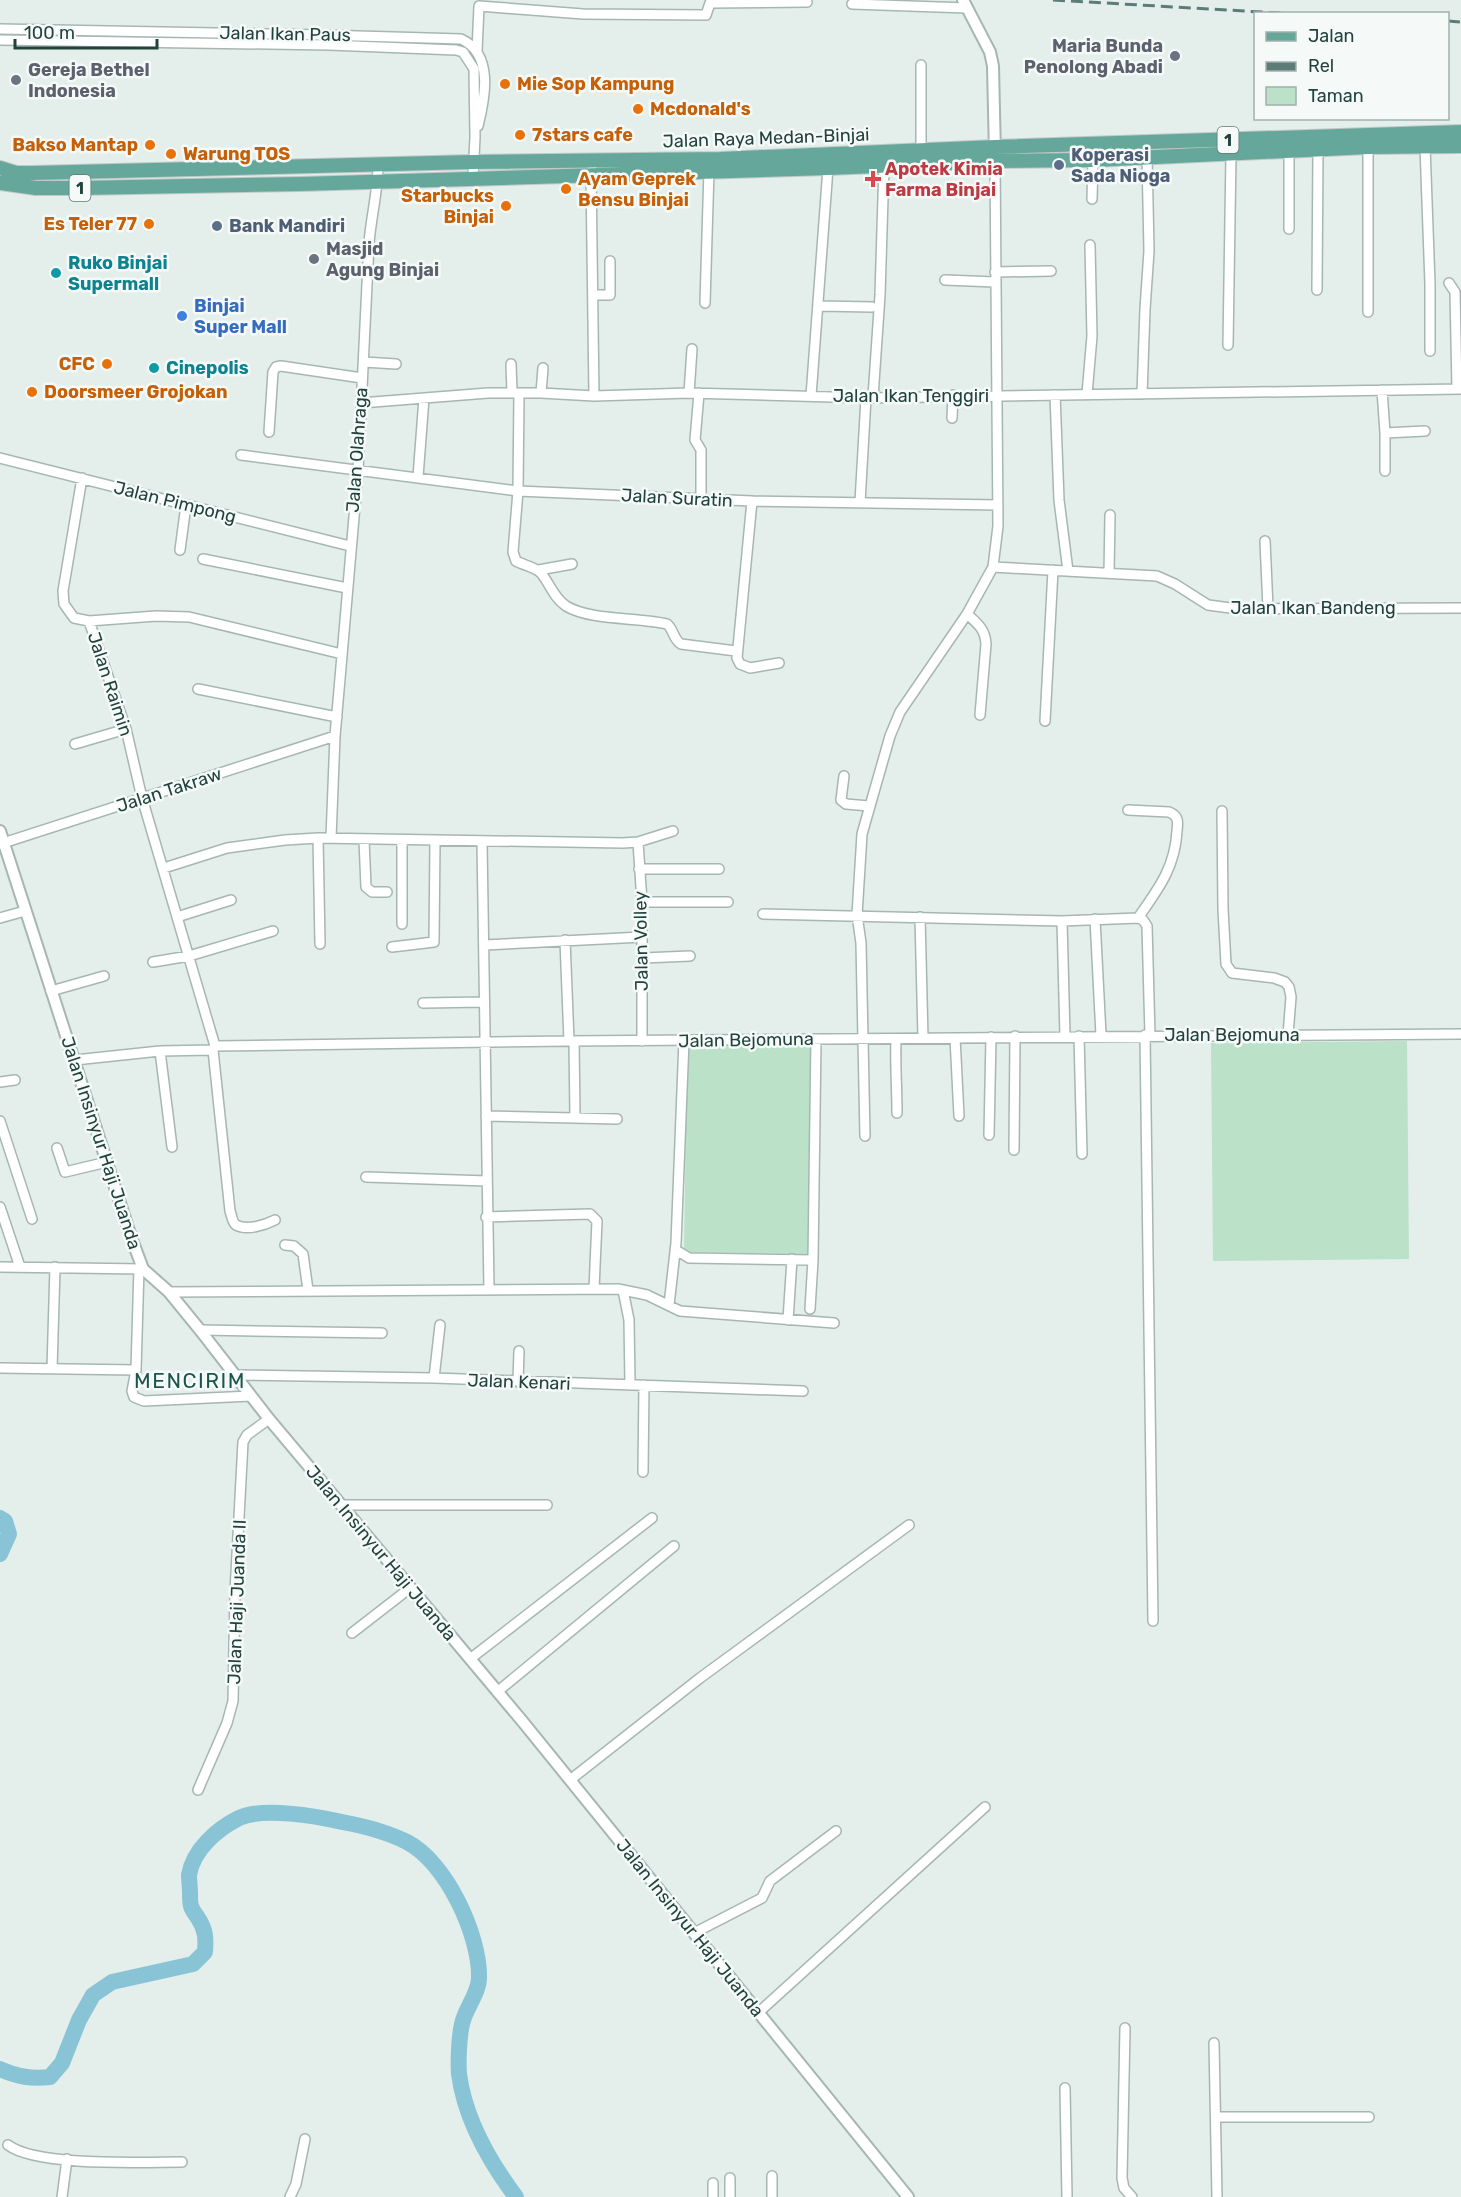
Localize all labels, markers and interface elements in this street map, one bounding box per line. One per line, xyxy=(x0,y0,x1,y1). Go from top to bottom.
scale bar xyxy=(15,12,158,50)
legend xyxy=(1254,12,1449,120)
text: 100 m xyxy=(24,22,75,44)
street label: Jalan Ikan Paus xyxy=(219,22,351,46)
text: Jalan xyxy=(1308,25,1355,47)
place label: Maria Bunda Penolong Abadi xyxy=(1024,35,1163,78)
marker: Maria Bunda Penolong Abadi xyxy=(1168,49,1182,63)
text: Rel xyxy=(1308,55,1334,77)
place label: Gereja Bethel Indonesia xyxy=(28,59,150,102)
marker: Gereja Bethel Indonesia xyxy=(9,73,23,87)
place label: Mie Sop Kampung xyxy=(517,73,675,95)
marker: Mie Sop Kampung xyxy=(498,77,512,91)
text: Taman xyxy=(1308,85,1364,107)
place label: Mcdonald's xyxy=(650,98,751,120)
marker: Mcdonald's xyxy=(631,102,645,116)
street label: Jalan Raya Medan-Binjai xyxy=(662,123,870,153)
place label: 7stars cafe xyxy=(532,124,633,146)
road number: 1 xyxy=(1218,127,1238,153)
marker: 7stars cafe xyxy=(513,128,527,142)
place label: Bakso Mantap xyxy=(12,134,138,156)
marker: Bakso Mantap xyxy=(143,138,157,152)
place label: Warung TOS xyxy=(183,143,290,165)
place label: Koperasi Sada Nioga xyxy=(1071,144,1171,187)
marker: Warung TOS xyxy=(164,147,178,161)
place label: Apotek Kimia Farma Binjai xyxy=(885,158,1003,201)
marker: Koperasi Sada Nioga xyxy=(1052,158,1066,172)
place label: Ayam Geprek Bensu Binjai xyxy=(578,168,696,211)
marker: Apotek Kimia Farma Binjai xyxy=(866,172,880,186)
road number: 1 xyxy=(70,175,90,201)
marker: Ayam Geprek Bensu Binjai xyxy=(559,182,573,196)
place label: Starbucks Binjai xyxy=(401,185,494,228)
marker: Starbucks Binjai xyxy=(499,199,513,213)
place label: Es Teler 77 xyxy=(44,213,137,235)
place label: Bank Mandiri xyxy=(229,215,345,237)
marker: Es Teler 77 xyxy=(142,217,156,231)
marker: Bank Mandiri xyxy=(210,219,224,233)
place label: Masjid Agung Binjai xyxy=(326,238,439,281)
place label: Ruko Binjai Supermall xyxy=(68,252,168,295)
marker: Masjid Agung Binjai xyxy=(307,252,321,266)
marker: Ruko Binjai Supermall xyxy=(49,266,63,280)
place label: Binjai Super Mall xyxy=(194,295,287,338)
marker: Binjai Super Mall xyxy=(175,309,189,323)
place label: CFC xyxy=(59,353,95,375)
marker: CFC xyxy=(100,357,114,371)
place label: Cinepolis xyxy=(166,357,249,379)
marker: Cinepolis xyxy=(147,361,161,375)
place label: Doorsmeer Grojokan xyxy=(44,381,228,403)
marker: Doorsmeer Grojokan xyxy=(25,385,39,399)
street label: Jalan Ikan Tenggiri xyxy=(833,385,989,407)
street label: Jalan Olahraga xyxy=(342,387,372,513)
street label: Jalan Pimpong xyxy=(111,476,239,528)
street label: Jalan Suratin xyxy=(621,484,733,512)
street label: Jalan Ikan Bandeng xyxy=(1230,597,1396,619)
street label: Jalan Raimin xyxy=(83,629,137,739)
street label: Jalan Takraw xyxy=(114,763,224,817)
street label: Jalan Volley xyxy=(629,891,653,991)
street label: Jalan Bejomuna xyxy=(1164,1024,1300,1046)
street label: Jalan Bejomuna xyxy=(678,1028,814,1052)
street label: Jalan Insinyur Haji Juanda xyxy=(56,1034,146,1252)
district label: MENCIRIM xyxy=(134,1368,246,1393)
street label: Jalan Kenari xyxy=(467,1369,571,1395)
street label: Jalan Insinyur Haji Juanda xyxy=(301,1461,461,1645)
street label: Jalan Haji Juanda II xyxy=(223,1519,251,1685)
street label: Jalan Insinyur Haji Juanda xyxy=(611,1835,769,2021)

